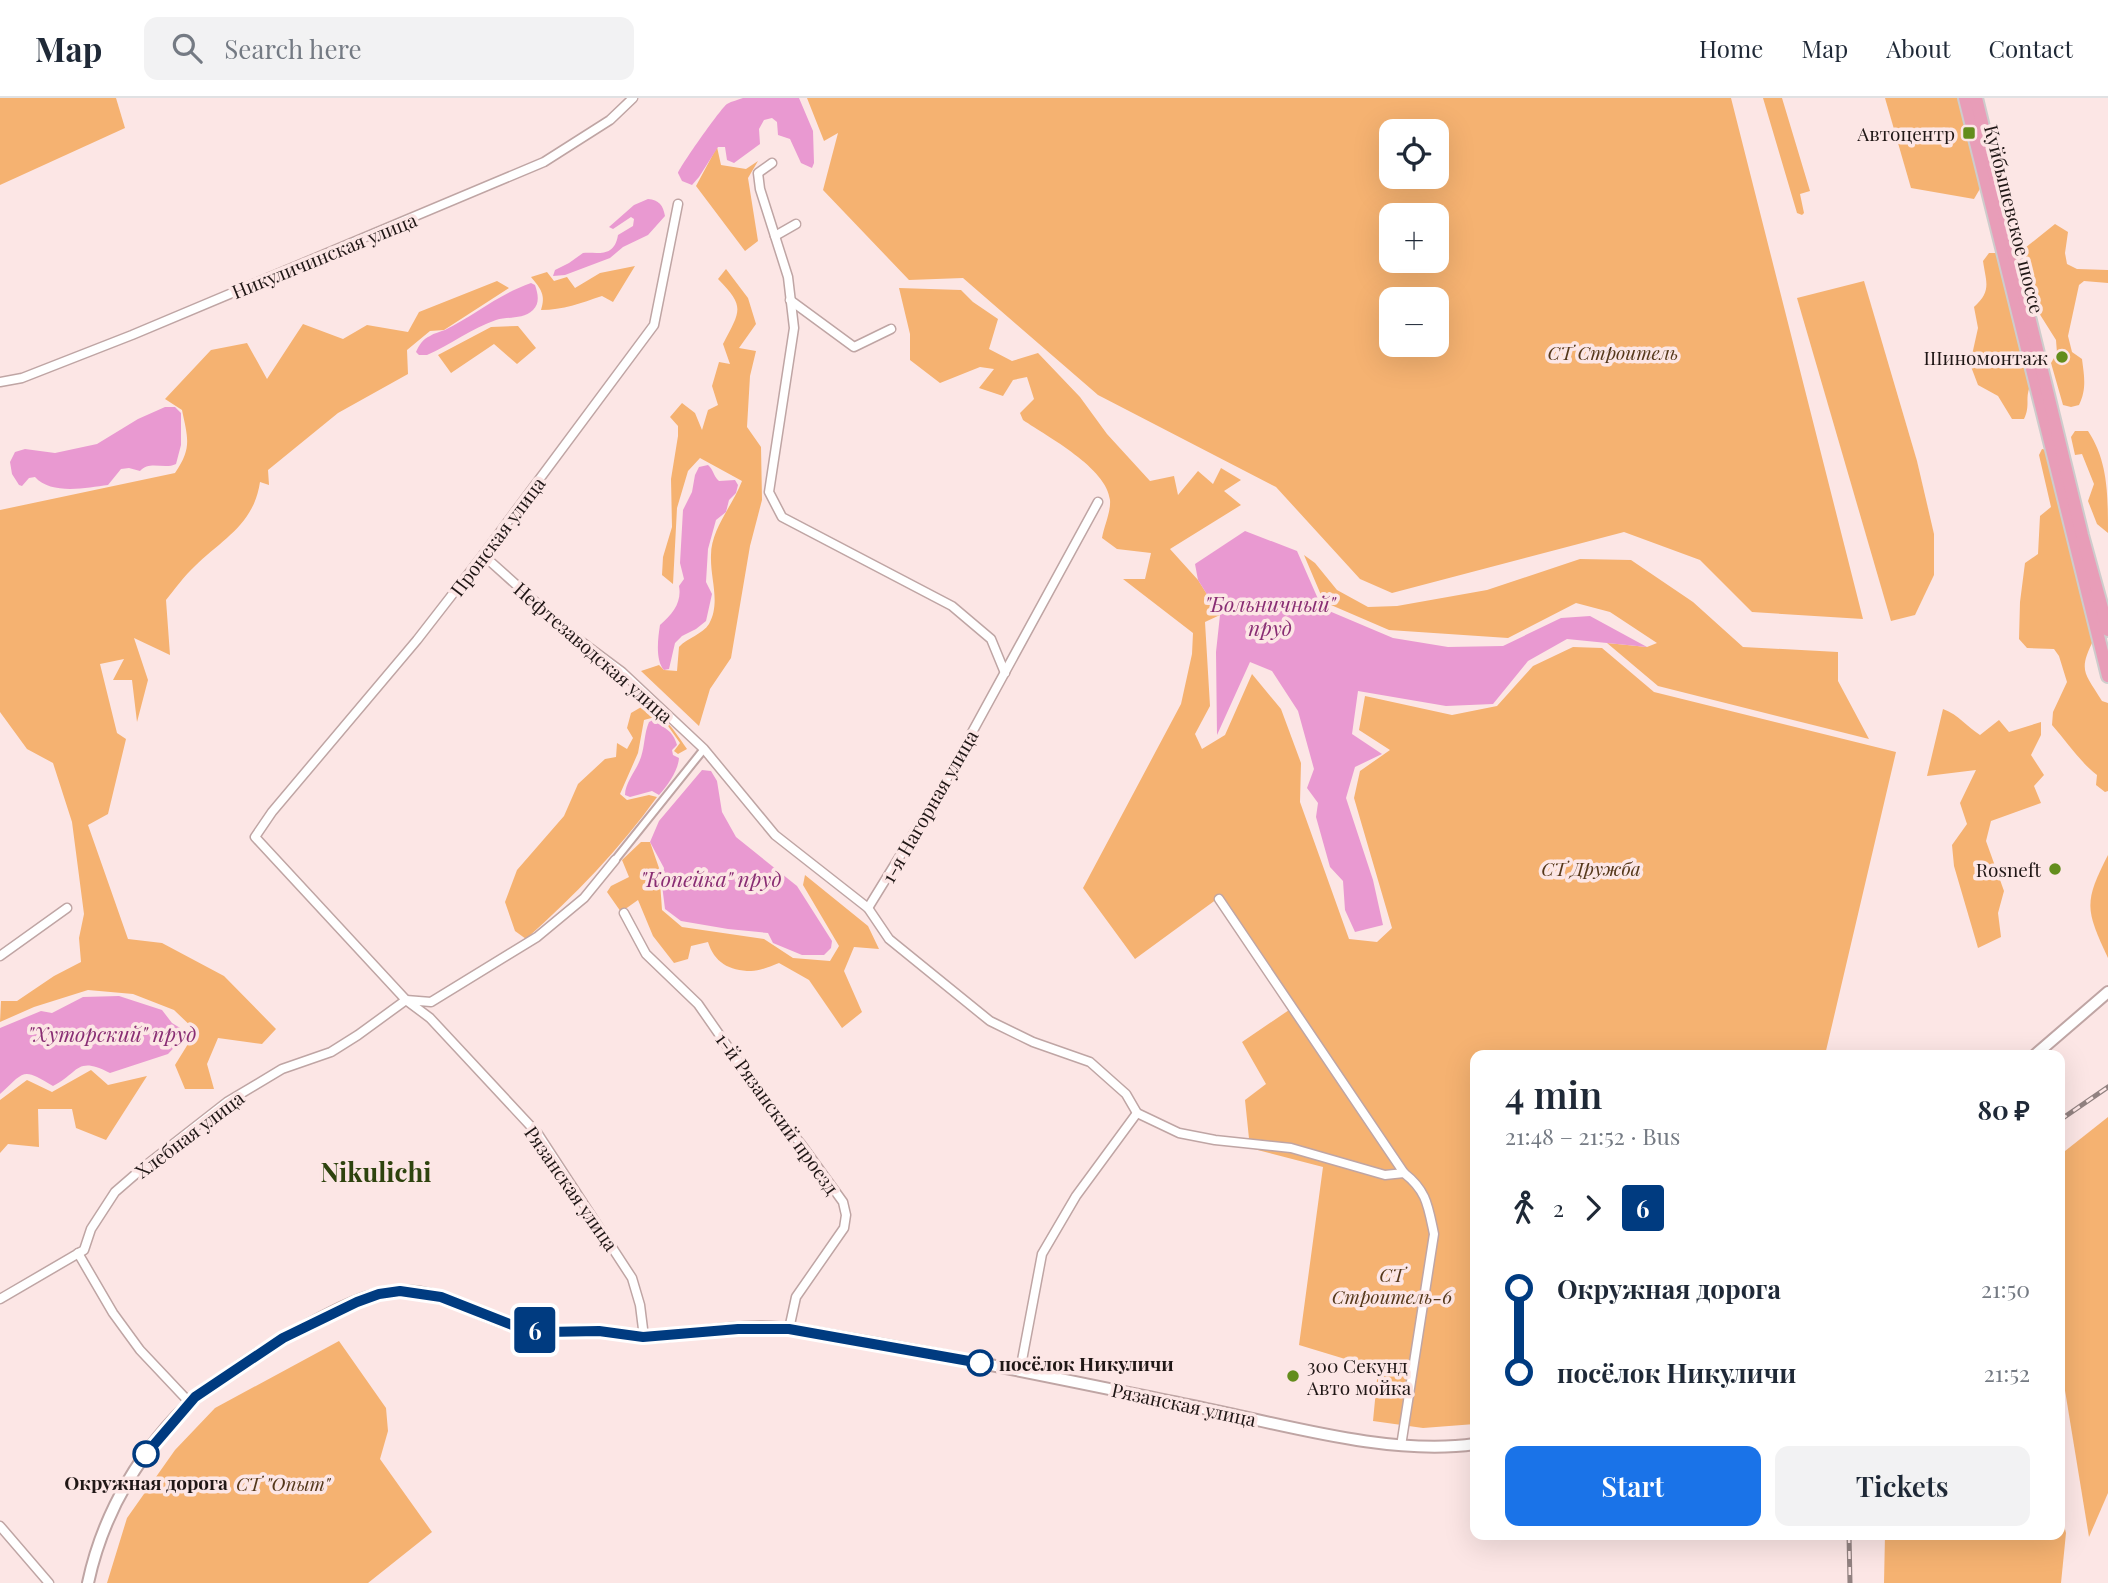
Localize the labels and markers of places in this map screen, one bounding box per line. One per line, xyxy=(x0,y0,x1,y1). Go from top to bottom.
place label: Автоцентр xyxy=(1856,120,1955,146)
marker: Автоцентр xyxy=(1961,125,1977,141)
place label: Шиномонтаж xyxy=(1923,344,2048,370)
marker: Шиномонтаж xyxy=(2054,349,2070,365)
place label: Rosneft xyxy=(1976,856,2041,882)
marker: Rosneft xyxy=(2047,861,2063,877)
marker: посёлок Никуличи xyxy=(967,1350,993,1376)
place label: посёлок Никуличи xyxy=(999,1350,1174,1376)
place label: 300 Секунд Авто мойка xyxy=(1306,1352,1412,1400)
marker: 300 Секунд Авто мойка xyxy=(1285,1368,1301,1384)
marker: Окружная дорога xyxy=(133,1441,159,1467)
place label: Окружная дорога xyxy=(64,1469,228,1495)

